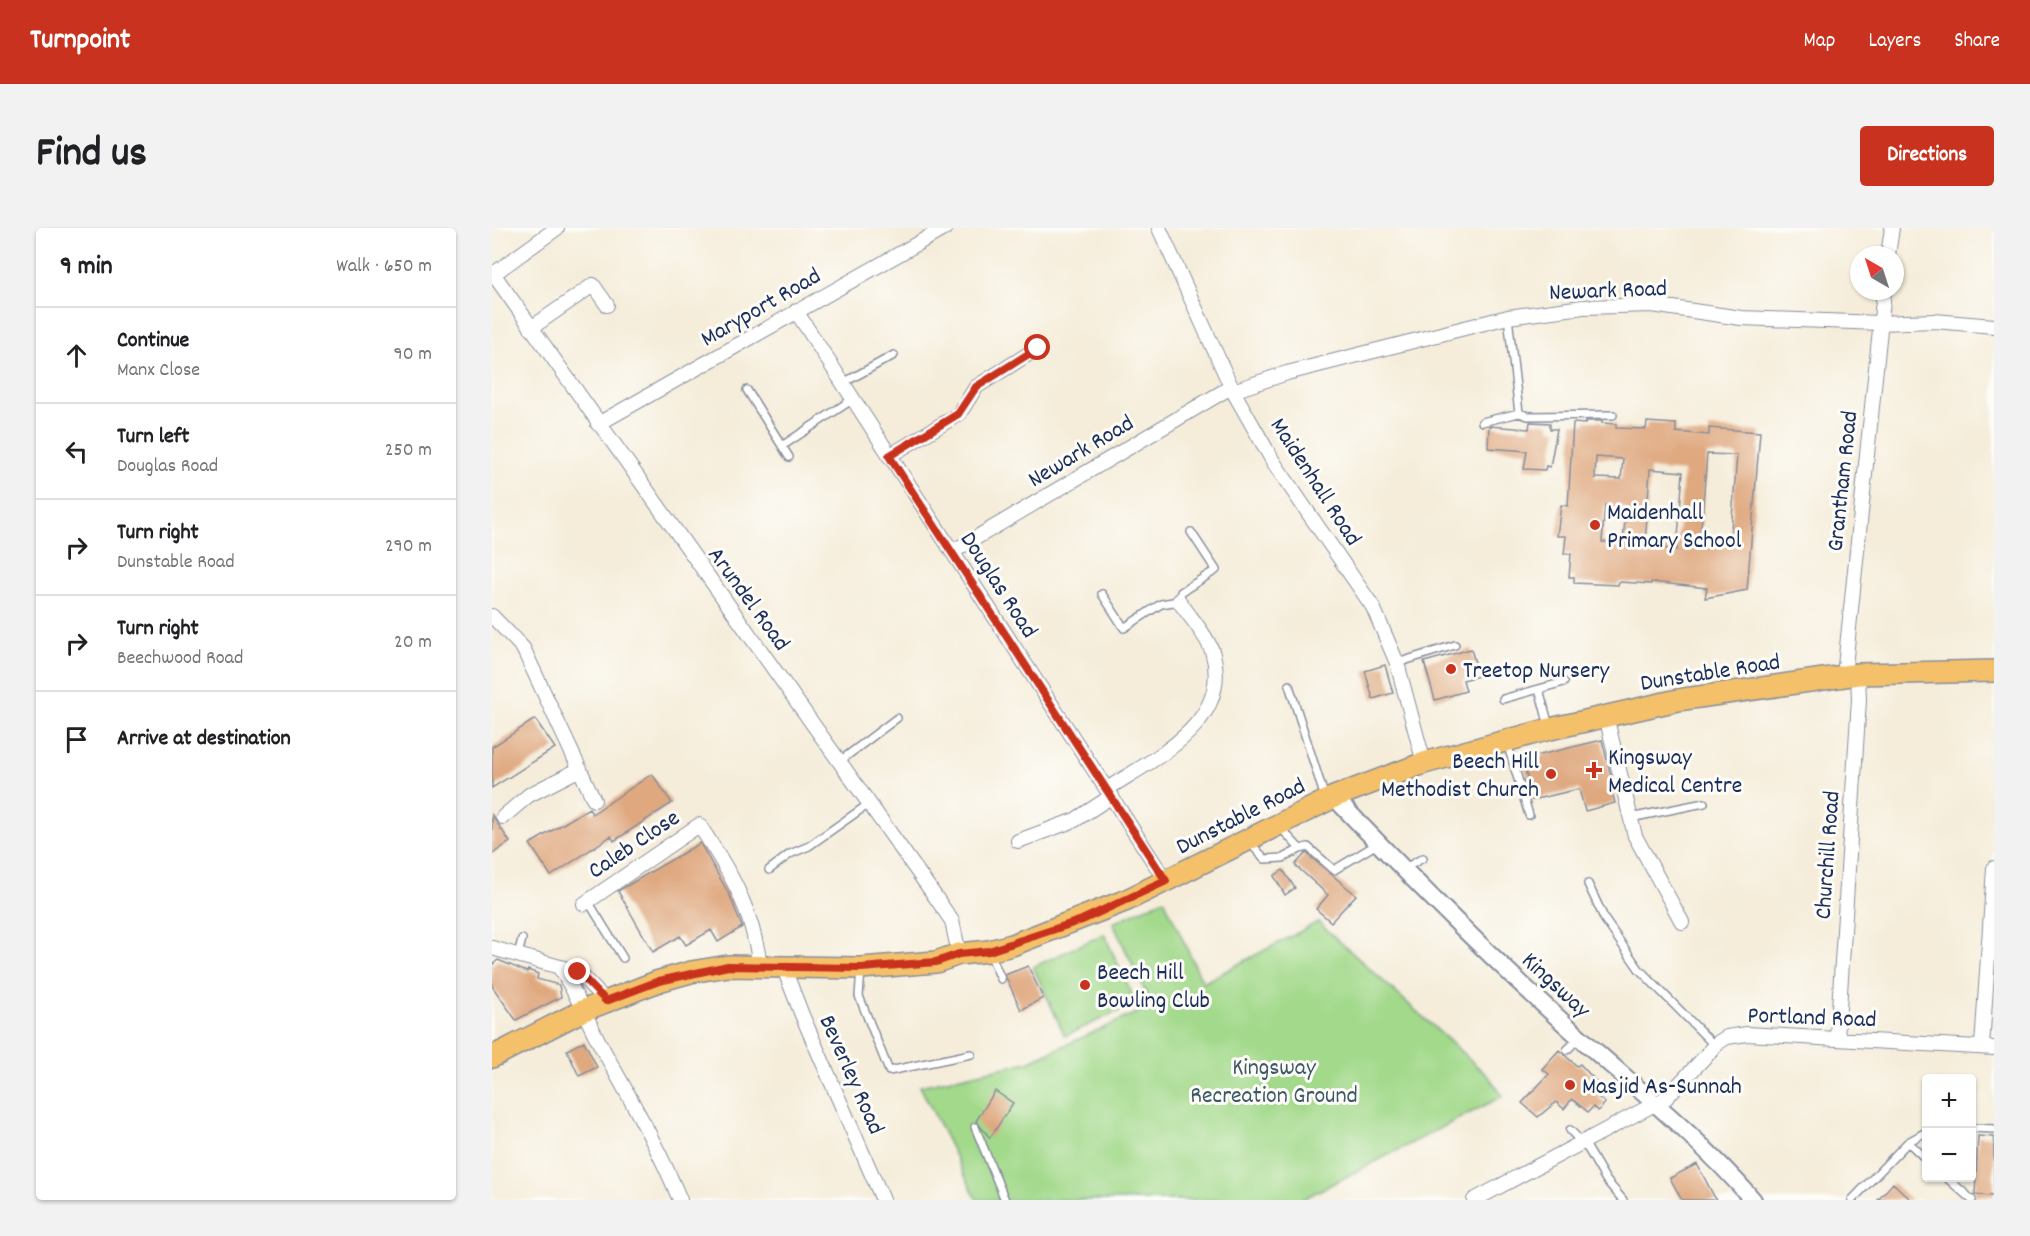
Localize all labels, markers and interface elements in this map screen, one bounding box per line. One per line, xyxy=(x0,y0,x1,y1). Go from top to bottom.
text: Turnpoint xyxy=(30,22,130,62)
text: Map xyxy=(1804,27,1835,57)
text: Layers xyxy=(1868,27,1921,57)
text: Share xyxy=(1954,27,2000,57)
text: Find us xyxy=(36,126,147,186)
button: Directions xyxy=(1860,126,1994,186)
north arrow xyxy=(1850,246,1904,300)
text: 9 min xyxy=(60,249,113,286)
text: Walk · 650 m xyxy=(336,253,432,281)
street label: Maryport Road xyxy=(695,260,828,357)
street label: Newark Road xyxy=(1548,273,1668,311)
text: Continue xyxy=(117,326,189,357)
route start xyxy=(1024,334,1050,360)
icon: ahead xyxy=(60,339,93,372)
text: 90 m xyxy=(394,341,432,369)
text: Manx Close xyxy=(117,357,200,385)
street label: Newark Road xyxy=(1022,408,1141,498)
street label: Grantham Road xyxy=(1820,409,1868,553)
street label: Maidenhall Road xyxy=(1260,412,1369,553)
text: Turn left xyxy=(117,422,189,453)
icon: left xyxy=(60,435,93,468)
text: 250 m xyxy=(385,437,432,465)
text: Douglas Road xyxy=(117,453,218,481)
place label: Maidenhall Primary School xyxy=(1607,497,1742,559)
text: Turn right xyxy=(117,518,199,549)
marker: Maidenhall Primary School xyxy=(1588,518,1602,532)
street label: Douglas Road xyxy=(950,525,1045,646)
icon: right xyxy=(60,531,93,564)
text: 290 m xyxy=(385,533,432,561)
street label: Arundel Road xyxy=(698,541,797,659)
text: Dunstable Road xyxy=(117,549,235,577)
text: Turn right xyxy=(117,614,199,645)
icon: right xyxy=(60,627,93,660)
text: 20 m xyxy=(394,629,432,657)
text: Beechwood Road xyxy=(117,645,243,673)
street label: Dunstable Road xyxy=(1638,646,1783,702)
place label: Treetop Nursery xyxy=(1463,655,1610,689)
marker: Treetop Nursery xyxy=(1444,662,1458,676)
icon: arrive xyxy=(60,723,93,756)
text: Arrive at destination xyxy=(117,724,291,755)
place label: Kingsway Medical Centre xyxy=(1608,742,1742,804)
place label: Beech Hill Methodist Church xyxy=(1381,746,1539,808)
marker: Kingsway Medical Centre xyxy=(1585,761,1603,779)
marker: Beech Hill Methodist Church xyxy=(1544,767,1558,781)
street label: Dunstable Road xyxy=(1171,771,1312,865)
street label: Churchill Road xyxy=(1808,790,1850,921)
street label: Caleb Close xyxy=(582,802,687,889)
street label: Kingsway xyxy=(1513,945,1598,1028)
place label: Beech Hill Bowling Club xyxy=(1097,957,1210,1019)
route end xyxy=(564,958,590,984)
marker: Beech Hill Bowling Club xyxy=(1078,978,1092,992)
street label: Portland Road xyxy=(1747,1000,1877,1038)
street label: Beverley Road xyxy=(809,1010,892,1141)
park label: Kingsway Recreation Ground xyxy=(1190,1052,1358,1114)
place label: Masjid As-Sunnah xyxy=(1582,1071,1742,1105)
map controls xyxy=(1922,1074,1976,1182)
button: + xyxy=(1922,1074,1976,1128)
marker: Masjid As-Sunnah xyxy=(1563,1078,1577,1092)
button: − xyxy=(1922,1128,1976,1182)

